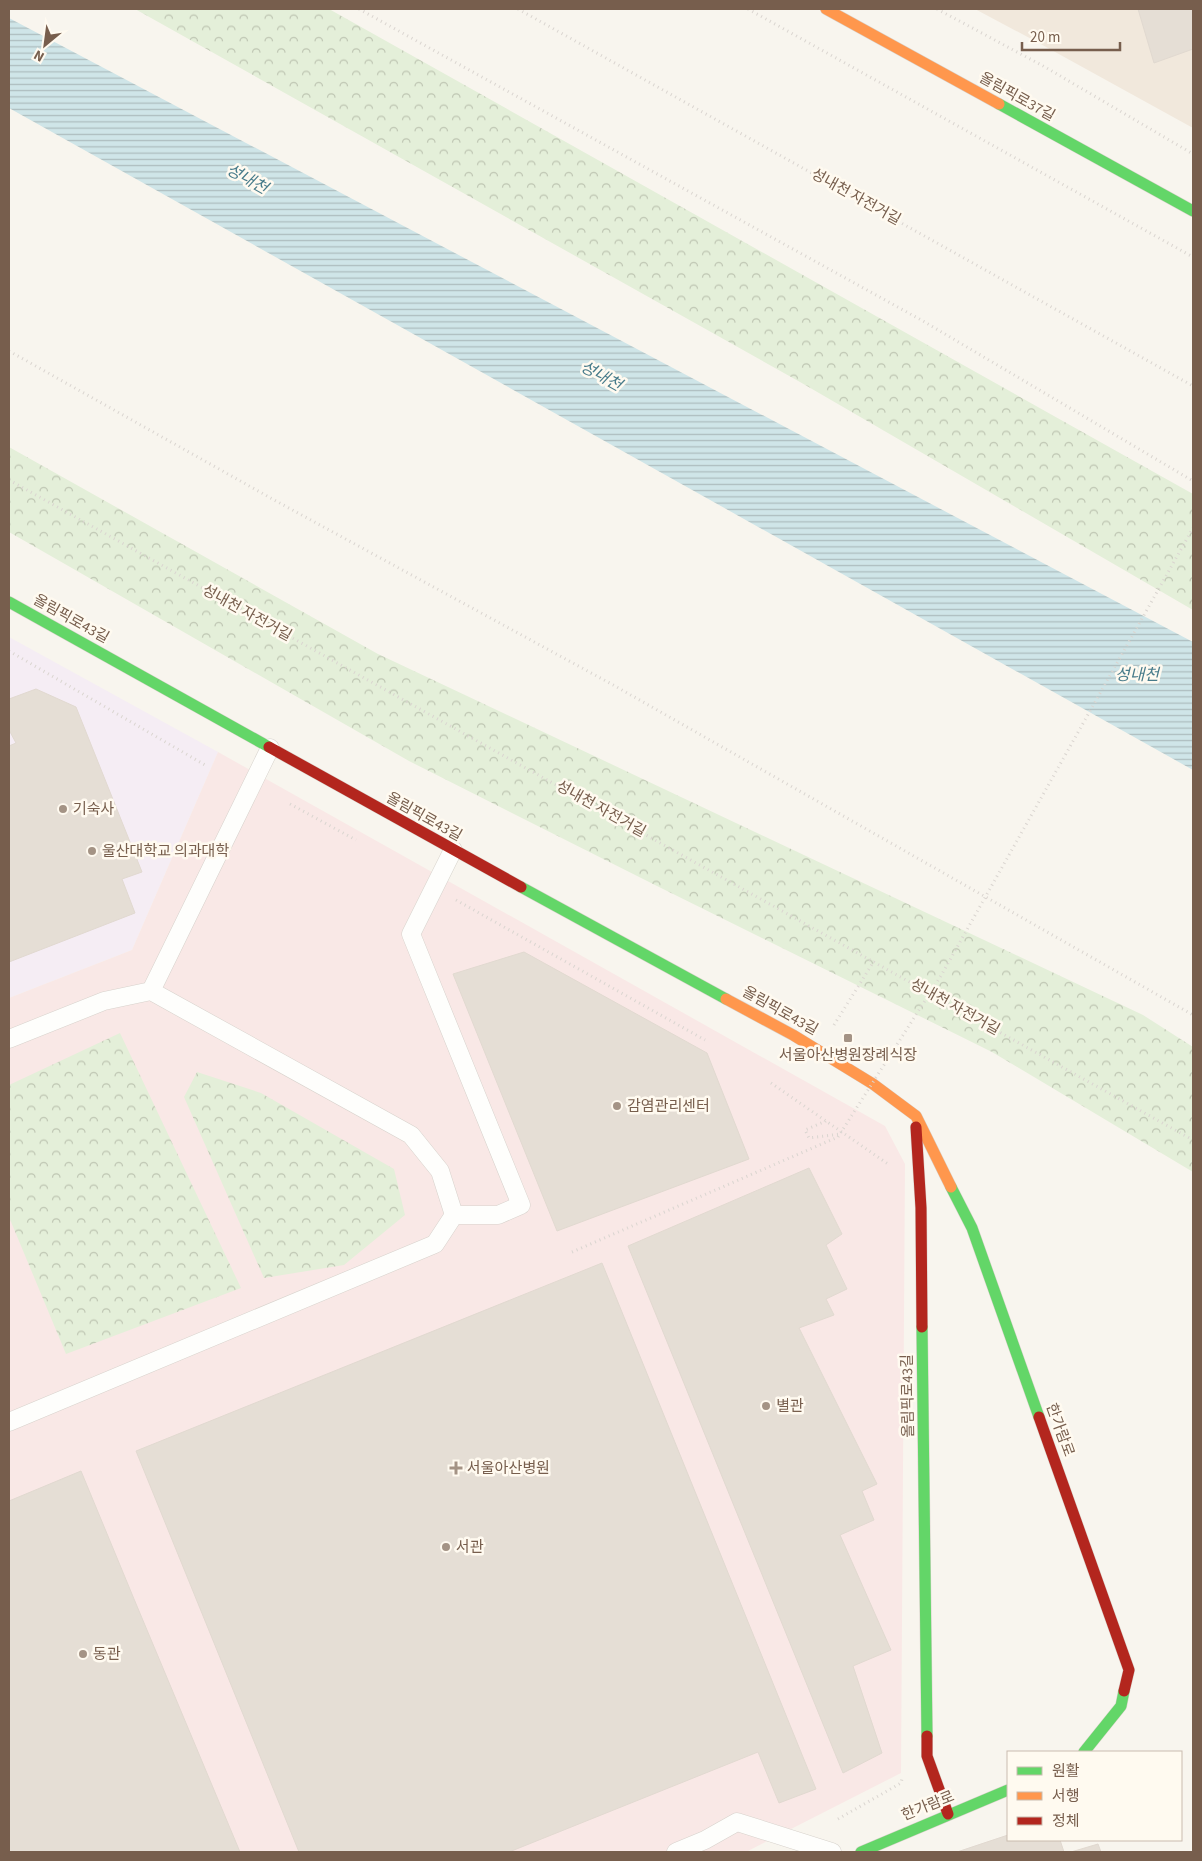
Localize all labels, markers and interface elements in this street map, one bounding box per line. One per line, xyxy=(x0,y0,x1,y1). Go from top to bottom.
north arrow xyxy=(20,20,70,70)
scale bar xyxy=(1022,20,1120,52)
text: 20 m xyxy=(1030,27,1060,48)
text: N xyxy=(30,44,48,66)
street label: 올림픽로37길 xyxy=(975,67,1059,127)
water label: 성내천 xyxy=(222,159,274,200)
street label: 성내천 자전거길 xyxy=(807,164,905,230)
water label: 성내천 xyxy=(576,356,628,397)
street label: 성내천 자전거길 xyxy=(198,580,296,646)
street label: 올림픽로43길 xyxy=(29,589,113,649)
water label: 성내천 xyxy=(1115,664,1161,686)
street label: 성내천 자전거길 xyxy=(552,776,650,842)
street label: 올림픽로43길 xyxy=(382,787,466,847)
place label: 기숙사 xyxy=(73,799,115,820)
marker: 기숙사 xyxy=(57,803,69,815)
place label: 울산대학교 의과대학 xyxy=(102,841,229,862)
marker: 울산대학교 의과대학 xyxy=(86,845,98,857)
street label: 성내천 자전거길 xyxy=(906,974,1004,1040)
street label: 올림픽로43길 xyxy=(738,981,822,1041)
marker: 서울아산병원장례식장 xyxy=(842,1032,854,1044)
place label: 서울아산병원장례식장 xyxy=(779,1045,917,1066)
place label: 감염관리센터 xyxy=(627,1096,710,1117)
marker: 감염관리센터 xyxy=(611,1100,623,1112)
street label: 올림픽로43길 xyxy=(897,1354,919,1438)
place label: 별관 xyxy=(776,1396,804,1417)
marker: 별관 xyxy=(760,1400,772,1412)
street label: 한가람로 xyxy=(1041,1400,1079,1460)
place label: 서울아산병원 xyxy=(467,1458,550,1479)
marker: 서울아산병원 xyxy=(449,1461,463,1475)
place label: 서관 xyxy=(456,1537,484,1558)
marker: 서관 xyxy=(440,1541,452,1553)
place label: 동관 xyxy=(93,1644,121,1665)
marker: 동관 xyxy=(77,1648,89,1660)
legend xyxy=(1007,1751,1182,1841)
text: 원활 xyxy=(1052,1761,1080,1782)
street label: 한가람로 xyxy=(898,1786,958,1826)
text: 서행 xyxy=(1052,1786,1080,1807)
text: 정체 xyxy=(1052,1811,1080,1832)

